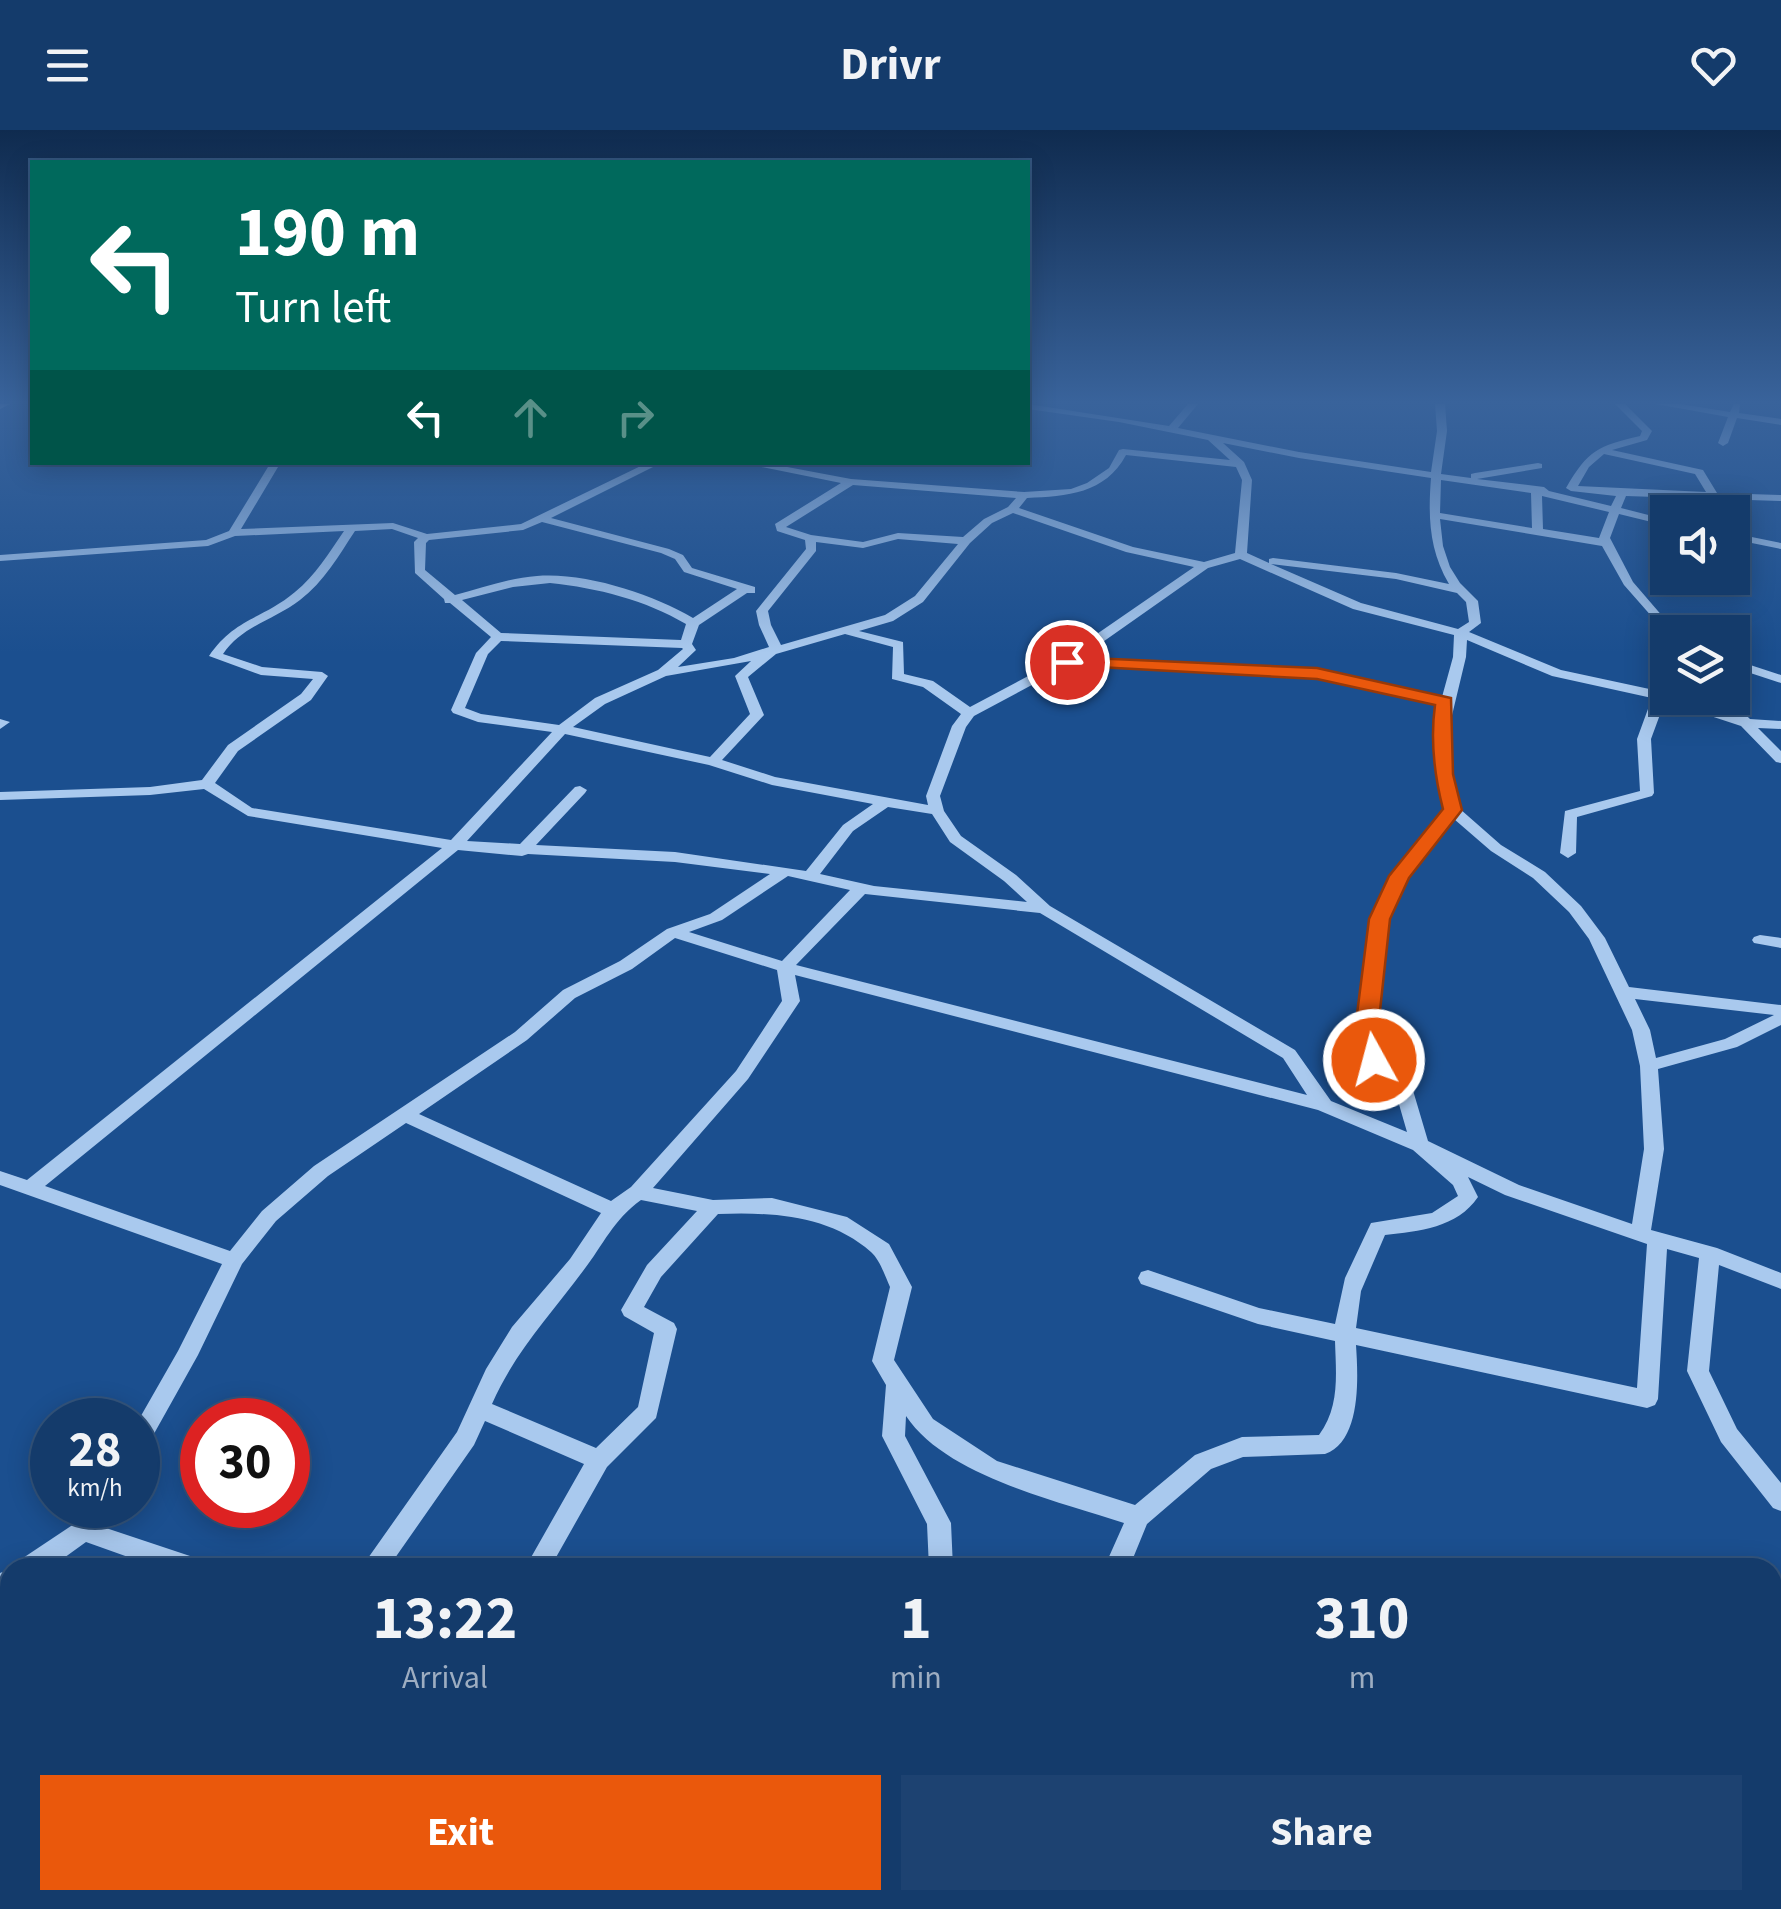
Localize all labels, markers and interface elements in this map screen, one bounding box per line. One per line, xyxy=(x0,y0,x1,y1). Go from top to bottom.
text: Drivr xyxy=(840,33,941,97)
icon: menu xyxy=(40,38,95,93)
icon: heart xyxy=(1686,38,1741,93)
text: 190 m xyxy=(235,183,420,283)
icon: left xyxy=(70,200,200,330)
text: Turn left xyxy=(235,276,391,340)
icon: left xyxy=(398,390,453,445)
icon: ahead xyxy=(503,390,558,445)
icon: right xyxy=(608,390,663,445)
map controls xyxy=(1650,495,1750,715)
button: sound xyxy=(1650,495,1750,595)
button: layers xyxy=(1650,615,1750,715)
pin xyxy=(1025,620,1110,705)
icon: arrive xyxy=(1040,635,1095,690)
position arrow xyxy=(1322,1008,1426,1112)
speed limit sign: 30 xyxy=(180,1398,310,1528)
text: 28 xyxy=(69,1415,121,1486)
text: km/h xyxy=(67,1470,123,1506)
text: 13:22 xyxy=(373,1577,517,1662)
text: 1 xyxy=(900,1577,932,1662)
text: 310 xyxy=(1314,1577,1409,1662)
text: Arrival xyxy=(402,1655,488,1701)
text: min xyxy=(890,1655,942,1701)
text: m xyxy=(1349,1655,1375,1701)
button: Exit xyxy=(40,1775,881,1890)
button: Share xyxy=(901,1775,1742,1890)

